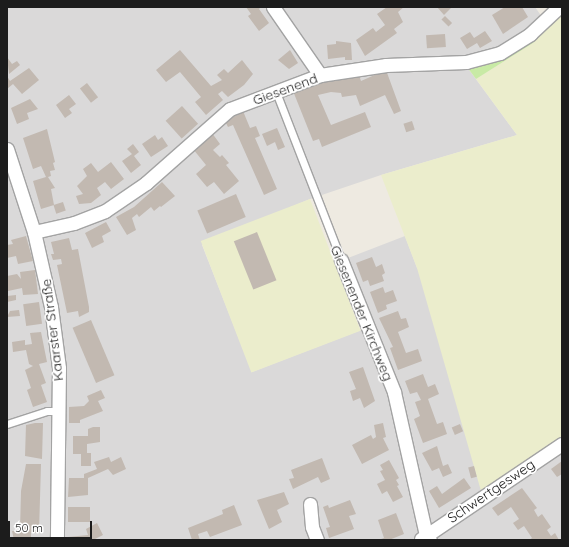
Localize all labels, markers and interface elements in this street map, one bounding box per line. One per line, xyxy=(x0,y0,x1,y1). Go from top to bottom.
street label: Giesenend xyxy=(250,70,320,108)
street label: Giesenender Kirchweg xyxy=(327,243,397,383)
street label: Kaarster Straße xyxy=(37,278,67,382)
street label: Schwertgesweg xyxy=(444,456,538,526)
scale bar xyxy=(10,513,94,539)
text: 50 m xyxy=(15,520,43,535)

